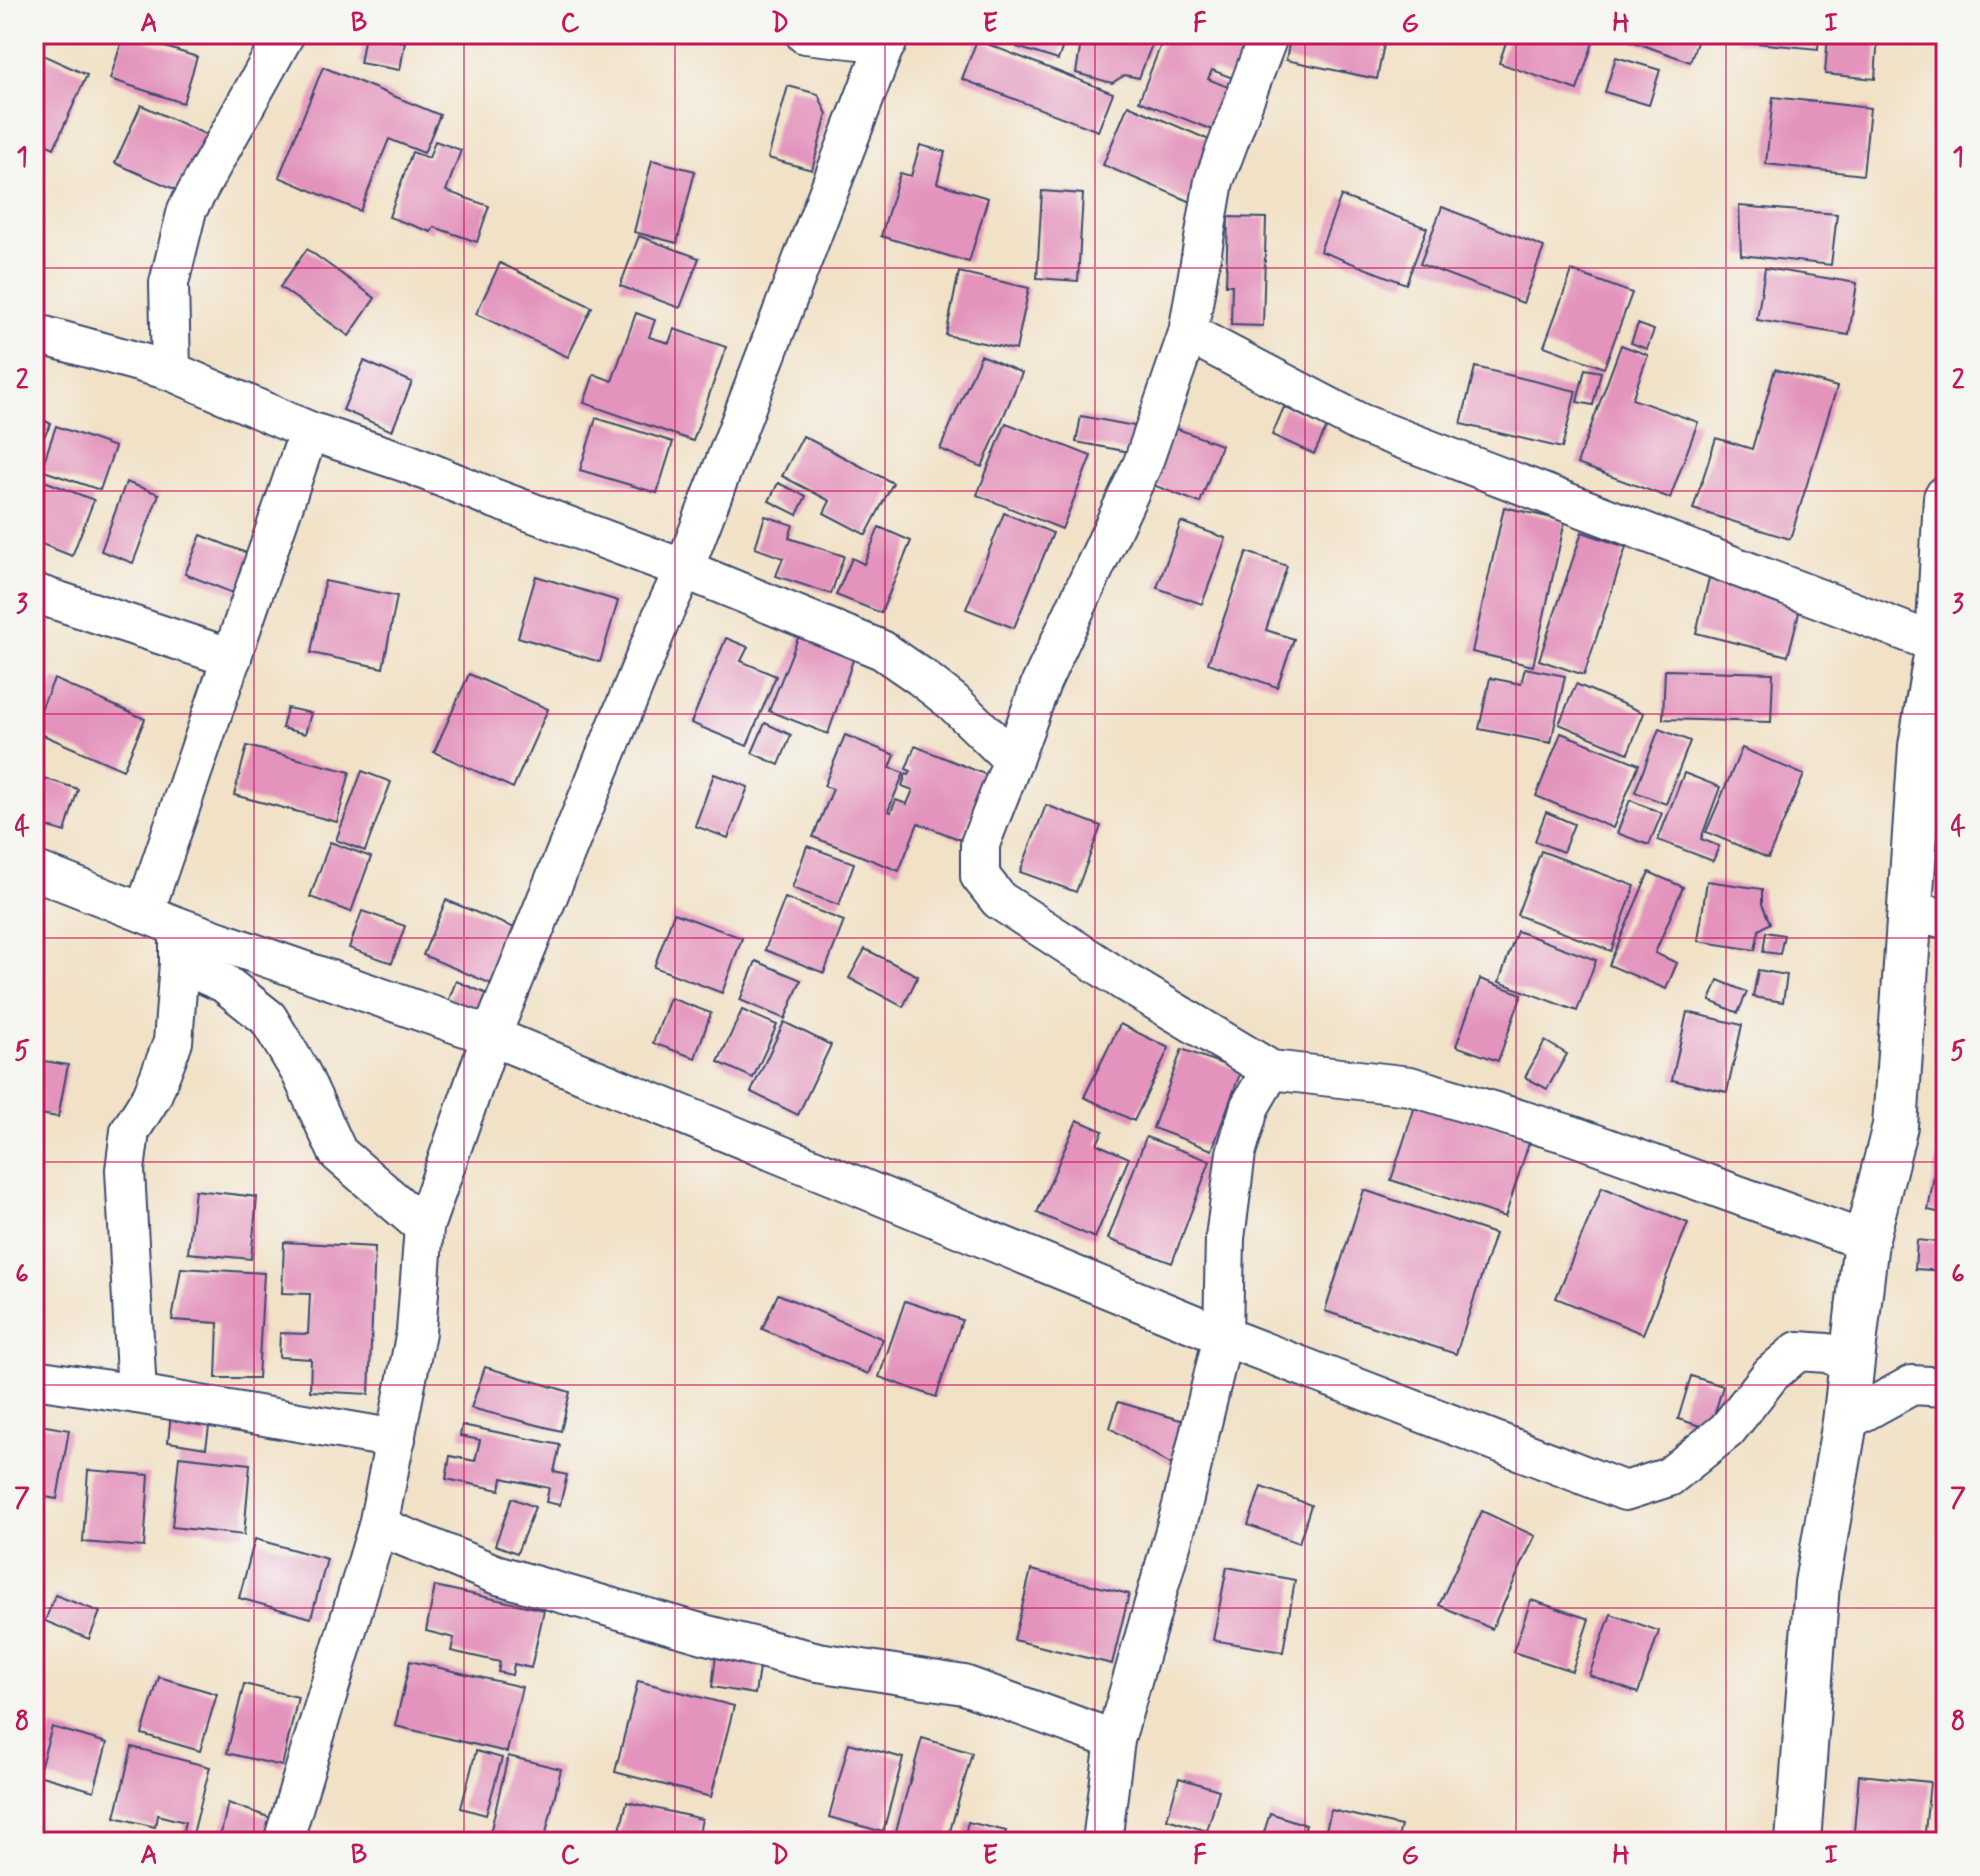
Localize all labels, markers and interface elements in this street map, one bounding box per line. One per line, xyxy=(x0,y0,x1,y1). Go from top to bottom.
text: A xyxy=(140,7,158,41)
text: B xyxy=(351,7,367,41)
text: C xyxy=(561,7,580,41)
text: D xyxy=(771,7,789,41)
text: E xyxy=(982,7,998,41)
text: F xyxy=(1193,7,1207,41)
text: G xyxy=(1401,7,1419,41)
text: H xyxy=(1613,7,1630,41)
text: I xyxy=(1824,7,1838,41)
text: 1 xyxy=(16,141,28,175)
text: 1 xyxy=(1952,141,1964,175)
text: 2 xyxy=(16,364,29,398)
text: 2 xyxy=(1952,364,1965,398)
text: 3 xyxy=(16,588,28,622)
text: 3 xyxy=(1952,588,1964,622)
text: 4 xyxy=(14,811,30,845)
text: 4 xyxy=(1950,811,1966,845)
text: 5 xyxy=(14,1035,30,1069)
text: 5 xyxy=(1950,1035,1966,1069)
text: 6 xyxy=(15,1258,29,1292)
text: 6 xyxy=(1951,1258,1965,1292)
text: 7 xyxy=(14,1482,30,1516)
text: 7 xyxy=(1950,1482,1966,1516)
text: 8 xyxy=(15,1705,29,1739)
text: 8 xyxy=(1951,1705,1965,1739)
text: A xyxy=(140,1839,158,1873)
text: B xyxy=(351,1839,367,1873)
text: C xyxy=(561,1839,580,1873)
text: D xyxy=(771,1839,789,1873)
text: E xyxy=(982,1839,998,1873)
text: F xyxy=(1193,1839,1207,1873)
text: G xyxy=(1401,1839,1419,1873)
text: H xyxy=(1613,1839,1630,1873)
text: I xyxy=(1824,1839,1838,1873)

